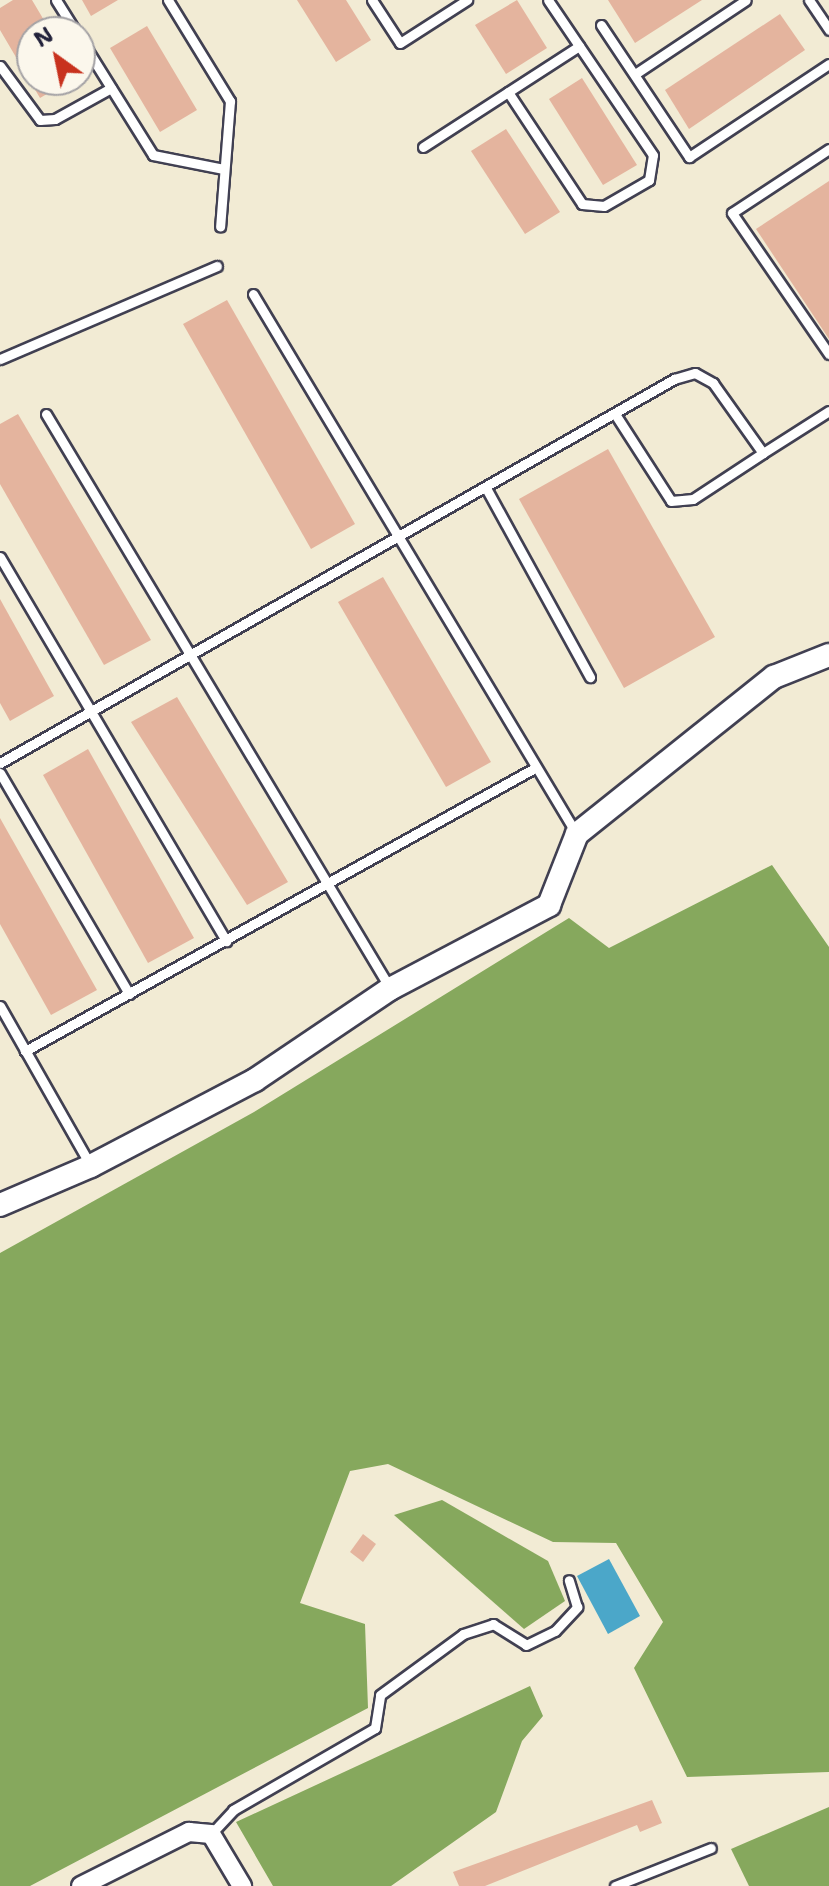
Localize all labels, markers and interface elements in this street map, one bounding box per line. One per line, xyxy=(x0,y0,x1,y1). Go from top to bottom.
north arrow xyxy=(16,16,96,96)
text: N xyxy=(29,20,59,54)

